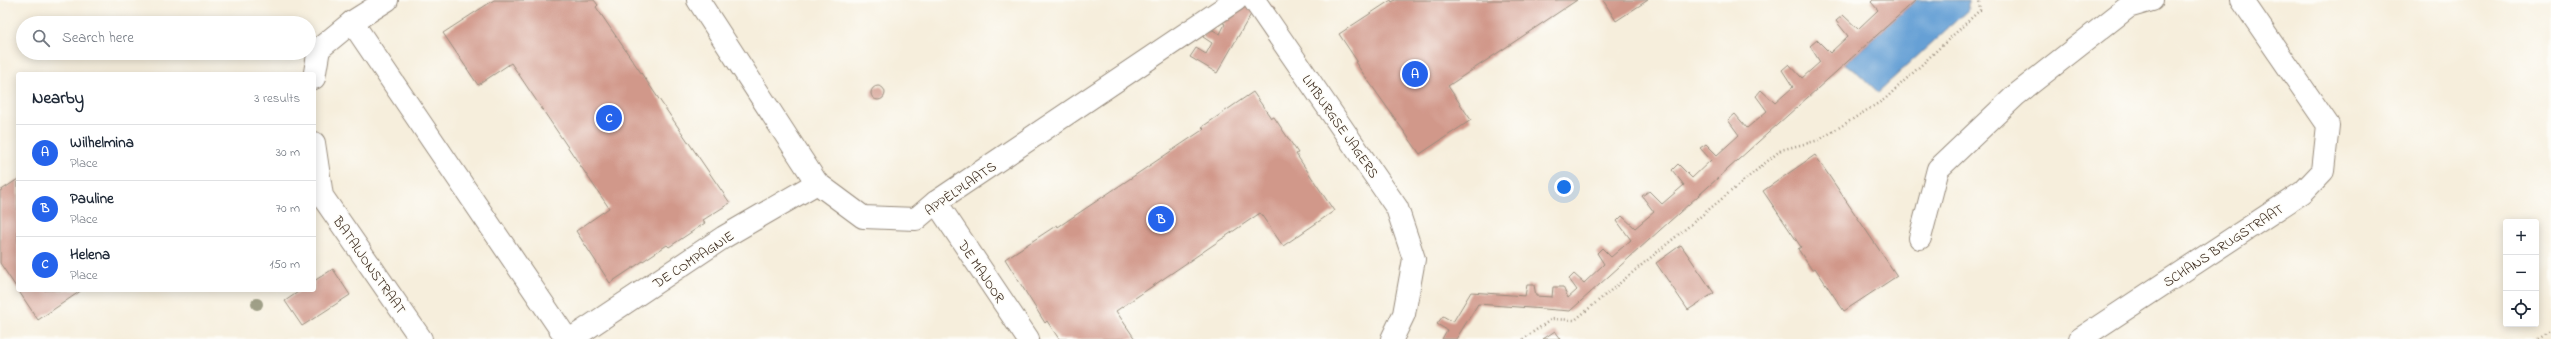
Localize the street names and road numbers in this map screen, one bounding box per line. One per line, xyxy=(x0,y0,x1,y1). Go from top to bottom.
street label: LIMBURGSE JAGERS xyxy=(1296,71,1383,183)
street label: APPÈLPLAATS xyxy=(921,157,1001,222)
street label: SCHANS BRUGSTRAAT xyxy=(2159,199,2288,293)
street label: BATALJONSTRAAT xyxy=(327,212,410,319)
street label: DE COMPAGNIE xyxy=(648,226,739,295)
street label: DE MAJOOR xyxy=(951,235,1010,308)

